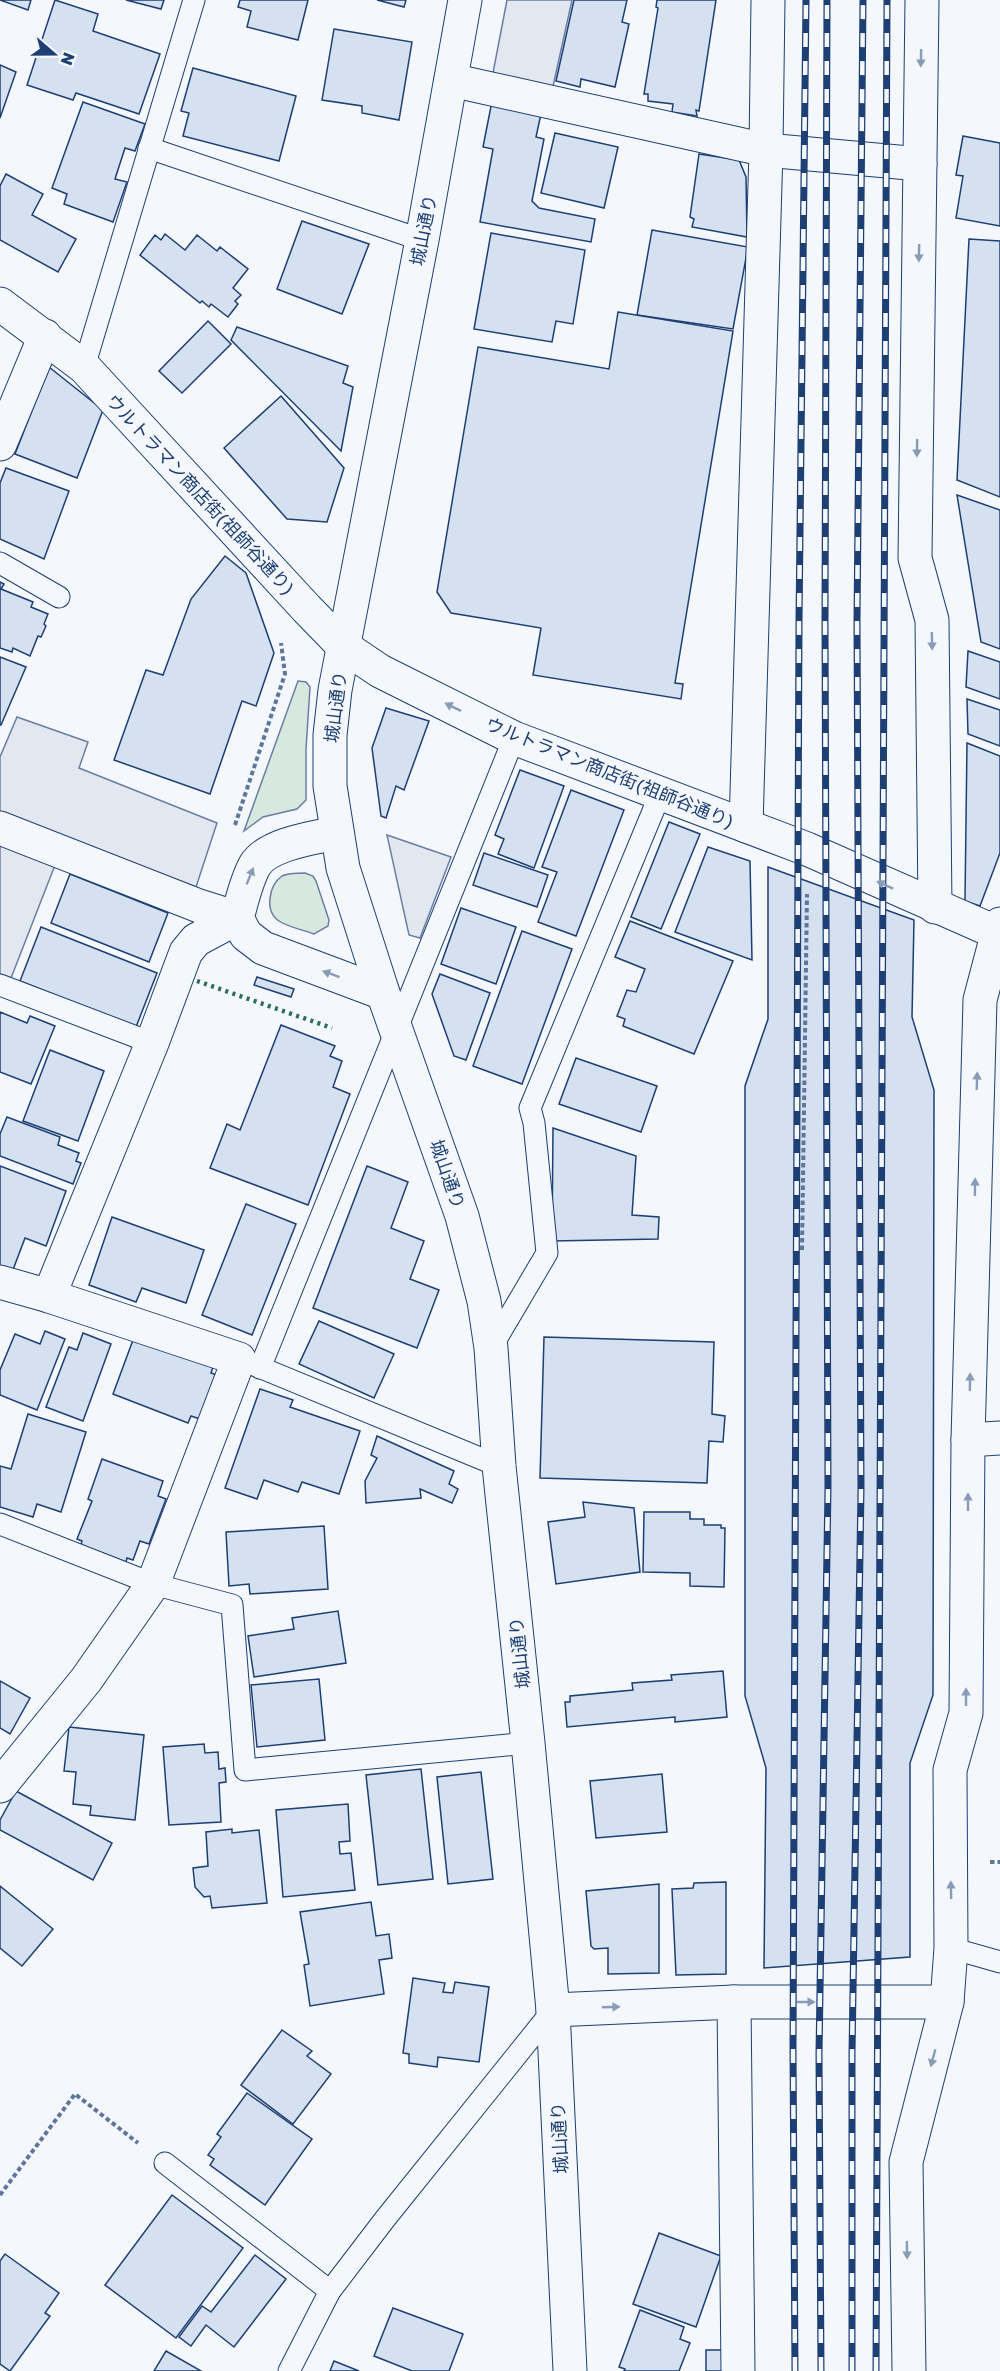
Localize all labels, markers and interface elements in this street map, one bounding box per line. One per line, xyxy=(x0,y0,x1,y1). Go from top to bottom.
north arrow xyxy=(24,24,84,84)
one-way arrow xyxy=(916,49,926,68)
text: N xyxy=(57,50,80,68)
street label: 城山通り xyxy=(405,193,441,267)
one-way arrow xyxy=(914,244,924,263)
street label: ウルトラマン商店街(祖師谷通り) xyxy=(102,389,300,599)
one-way arrow xyxy=(912,439,922,458)
one-way arrow xyxy=(927,632,937,651)
street label: 城山通り xyxy=(320,670,350,744)
one-way arrow xyxy=(444,703,461,712)
street label: ウルトラマン商店街(祖師谷通り) xyxy=(483,712,737,832)
one-way arrow xyxy=(245,867,255,885)
one-way arrow xyxy=(877,880,894,889)
one-way arrow xyxy=(322,968,340,978)
one-way arrow xyxy=(973,1071,982,1090)
street label: 城山通り xyxy=(426,1136,470,1212)
one-way arrow xyxy=(970,1177,979,1196)
one-way arrow xyxy=(965,1372,974,1391)
one-way arrow xyxy=(963,1492,973,1511)
street label: 城山通り xyxy=(504,1616,534,1690)
one-way arrow xyxy=(961,1687,971,1706)
one-way arrow xyxy=(946,1880,955,1899)
one-way arrow xyxy=(796,1997,815,2007)
one-way arrow xyxy=(602,2003,621,2012)
one-way arrow xyxy=(927,2049,937,2068)
street label: 城山通り xyxy=(546,2101,572,2175)
one-way arrow xyxy=(902,2240,912,2259)

